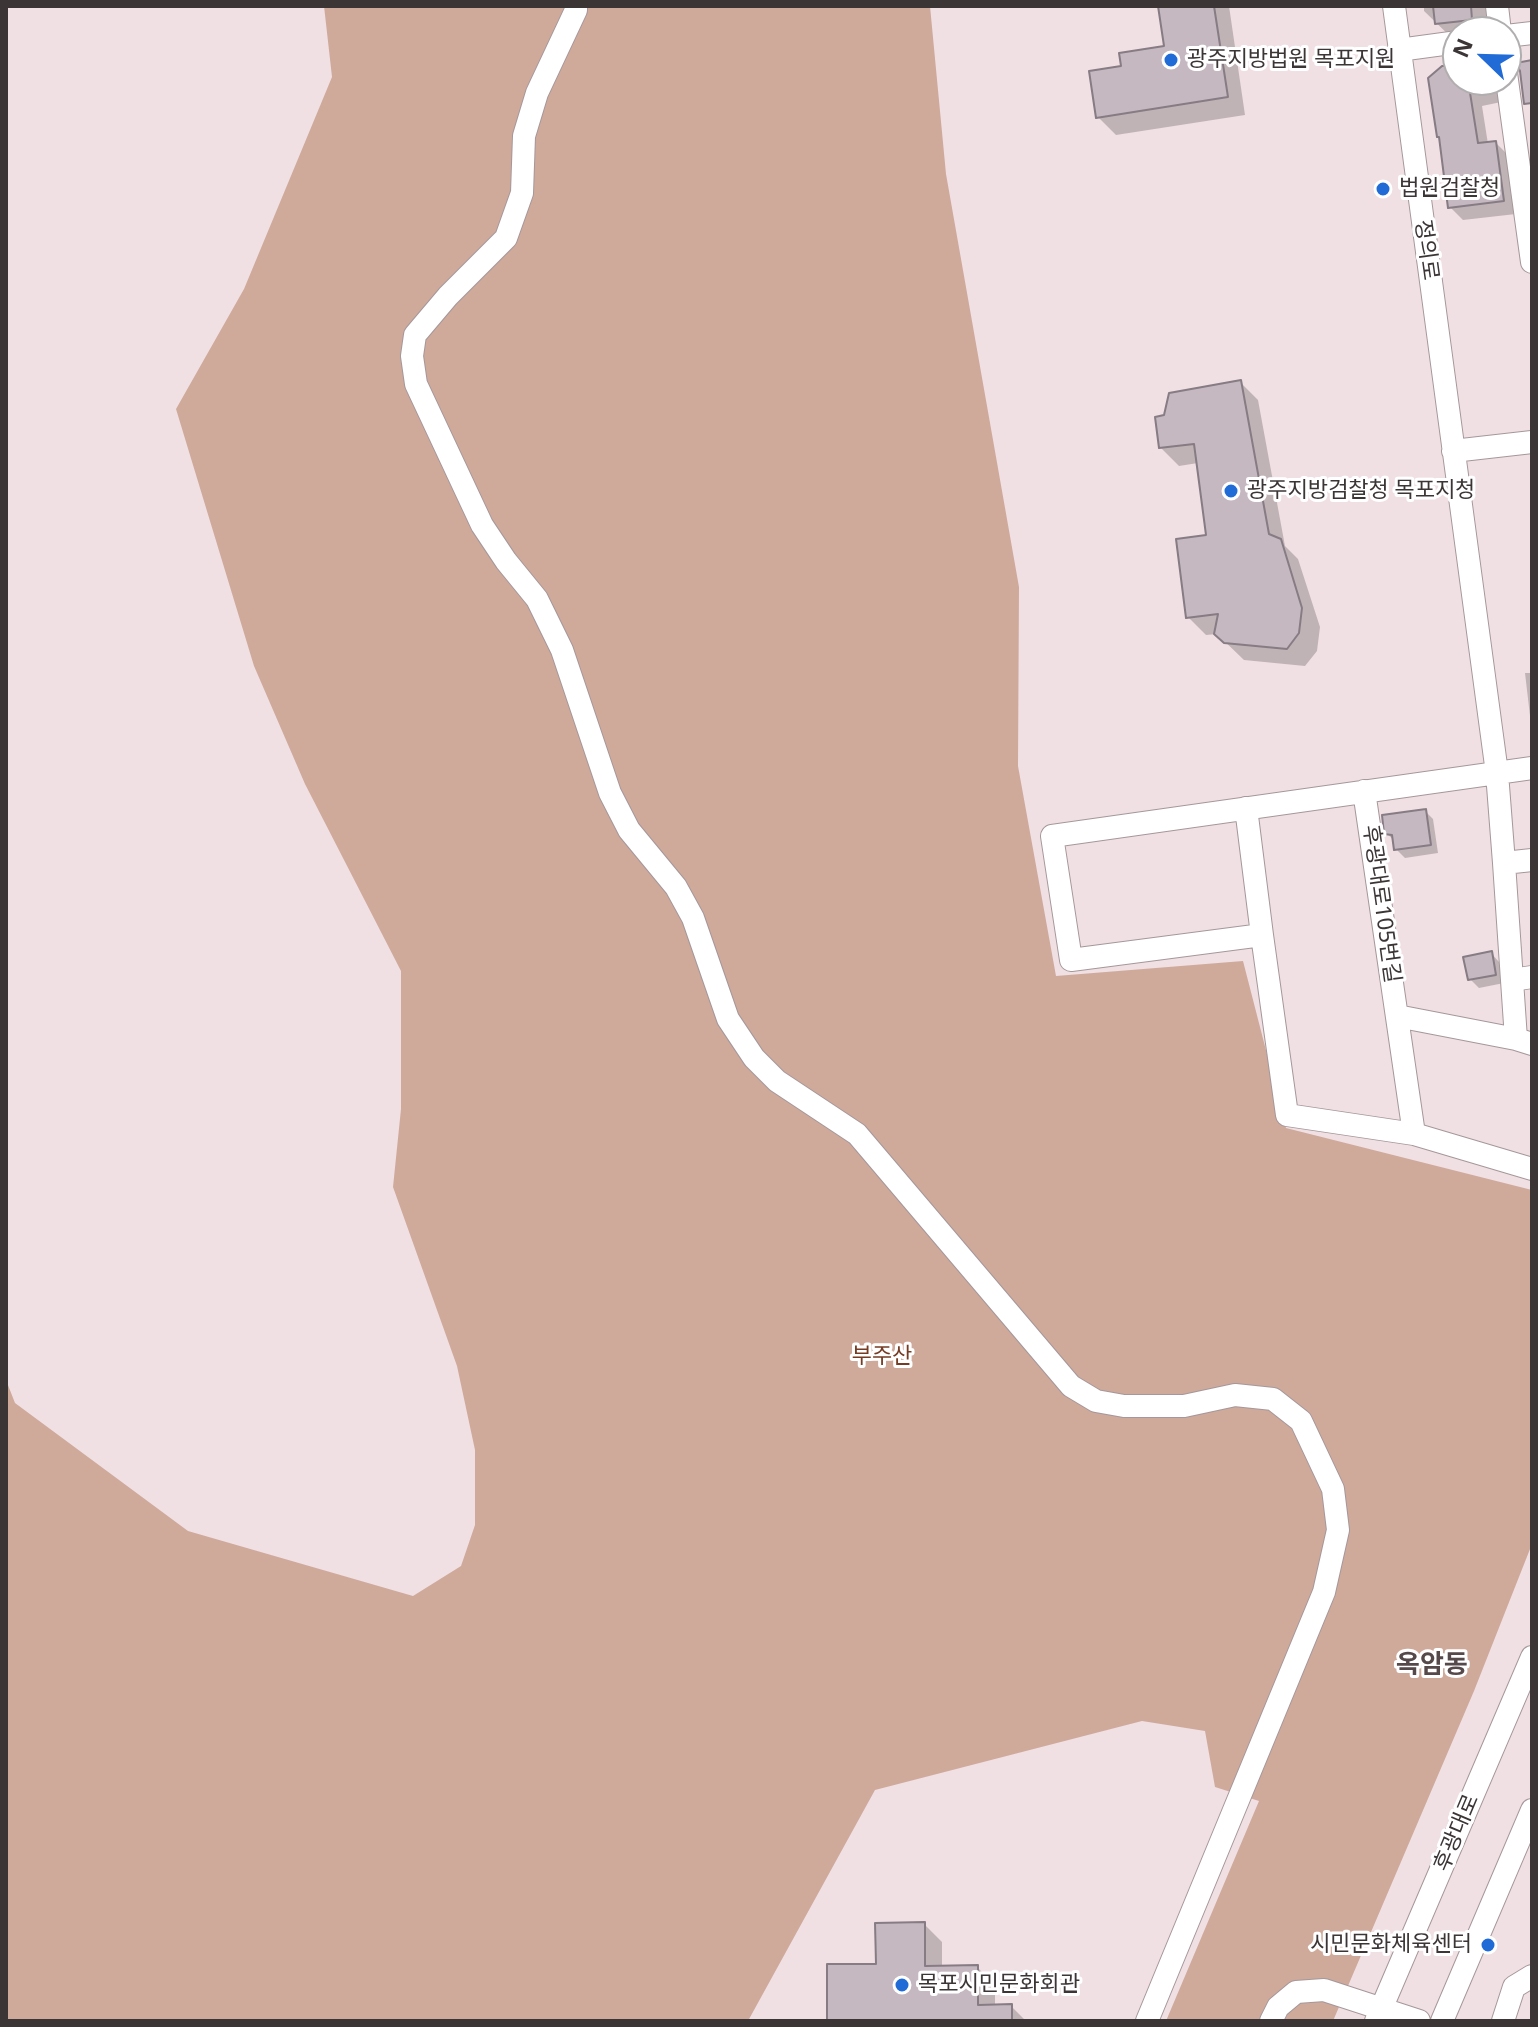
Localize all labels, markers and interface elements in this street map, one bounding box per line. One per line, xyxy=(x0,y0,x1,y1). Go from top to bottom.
north arrow xyxy=(1442,16,1522,96)
text: N xyxy=(1444,33,1479,62)
place label: 광주지방법원 목포지원 xyxy=(1187,47,1395,73)
marker: 광주지방법원 목포지원 xyxy=(1162,51,1180,69)
place label: 법원검찰청 xyxy=(1399,176,1500,202)
marker: 법원검찰청 xyxy=(1374,180,1392,198)
street label: 정의로 xyxy=(1409,218,1443,282)
place label: 광주지방검찰청 목포지청 xyxy=(1247,478,1475,504)
marker: 광주지방검찰청 목포지청 xyxy=(1222,482,1240,500)
street label: 후광대로105번길 xyxy=(1357,823,1405,985)
park label: 부주산 xyxy=(852,1344,912,1370)
district label: 옥암동 xyxy=(1396,1650,1468,1682)
street label: 후광대로 xyxy=(1429,1791,1485,1875)
place label: 시민문화체육센터 xyxy=(1310,1932,1472,1958)
marker: 시민문화체육센터 xyxy=(1479,1936,1497,1954)
place label: 목포시민문화회관 xyxy=(918,1972,1080,1998)
marker: 목포시민문화회관 xyxy=(893,1976,911,1994)

